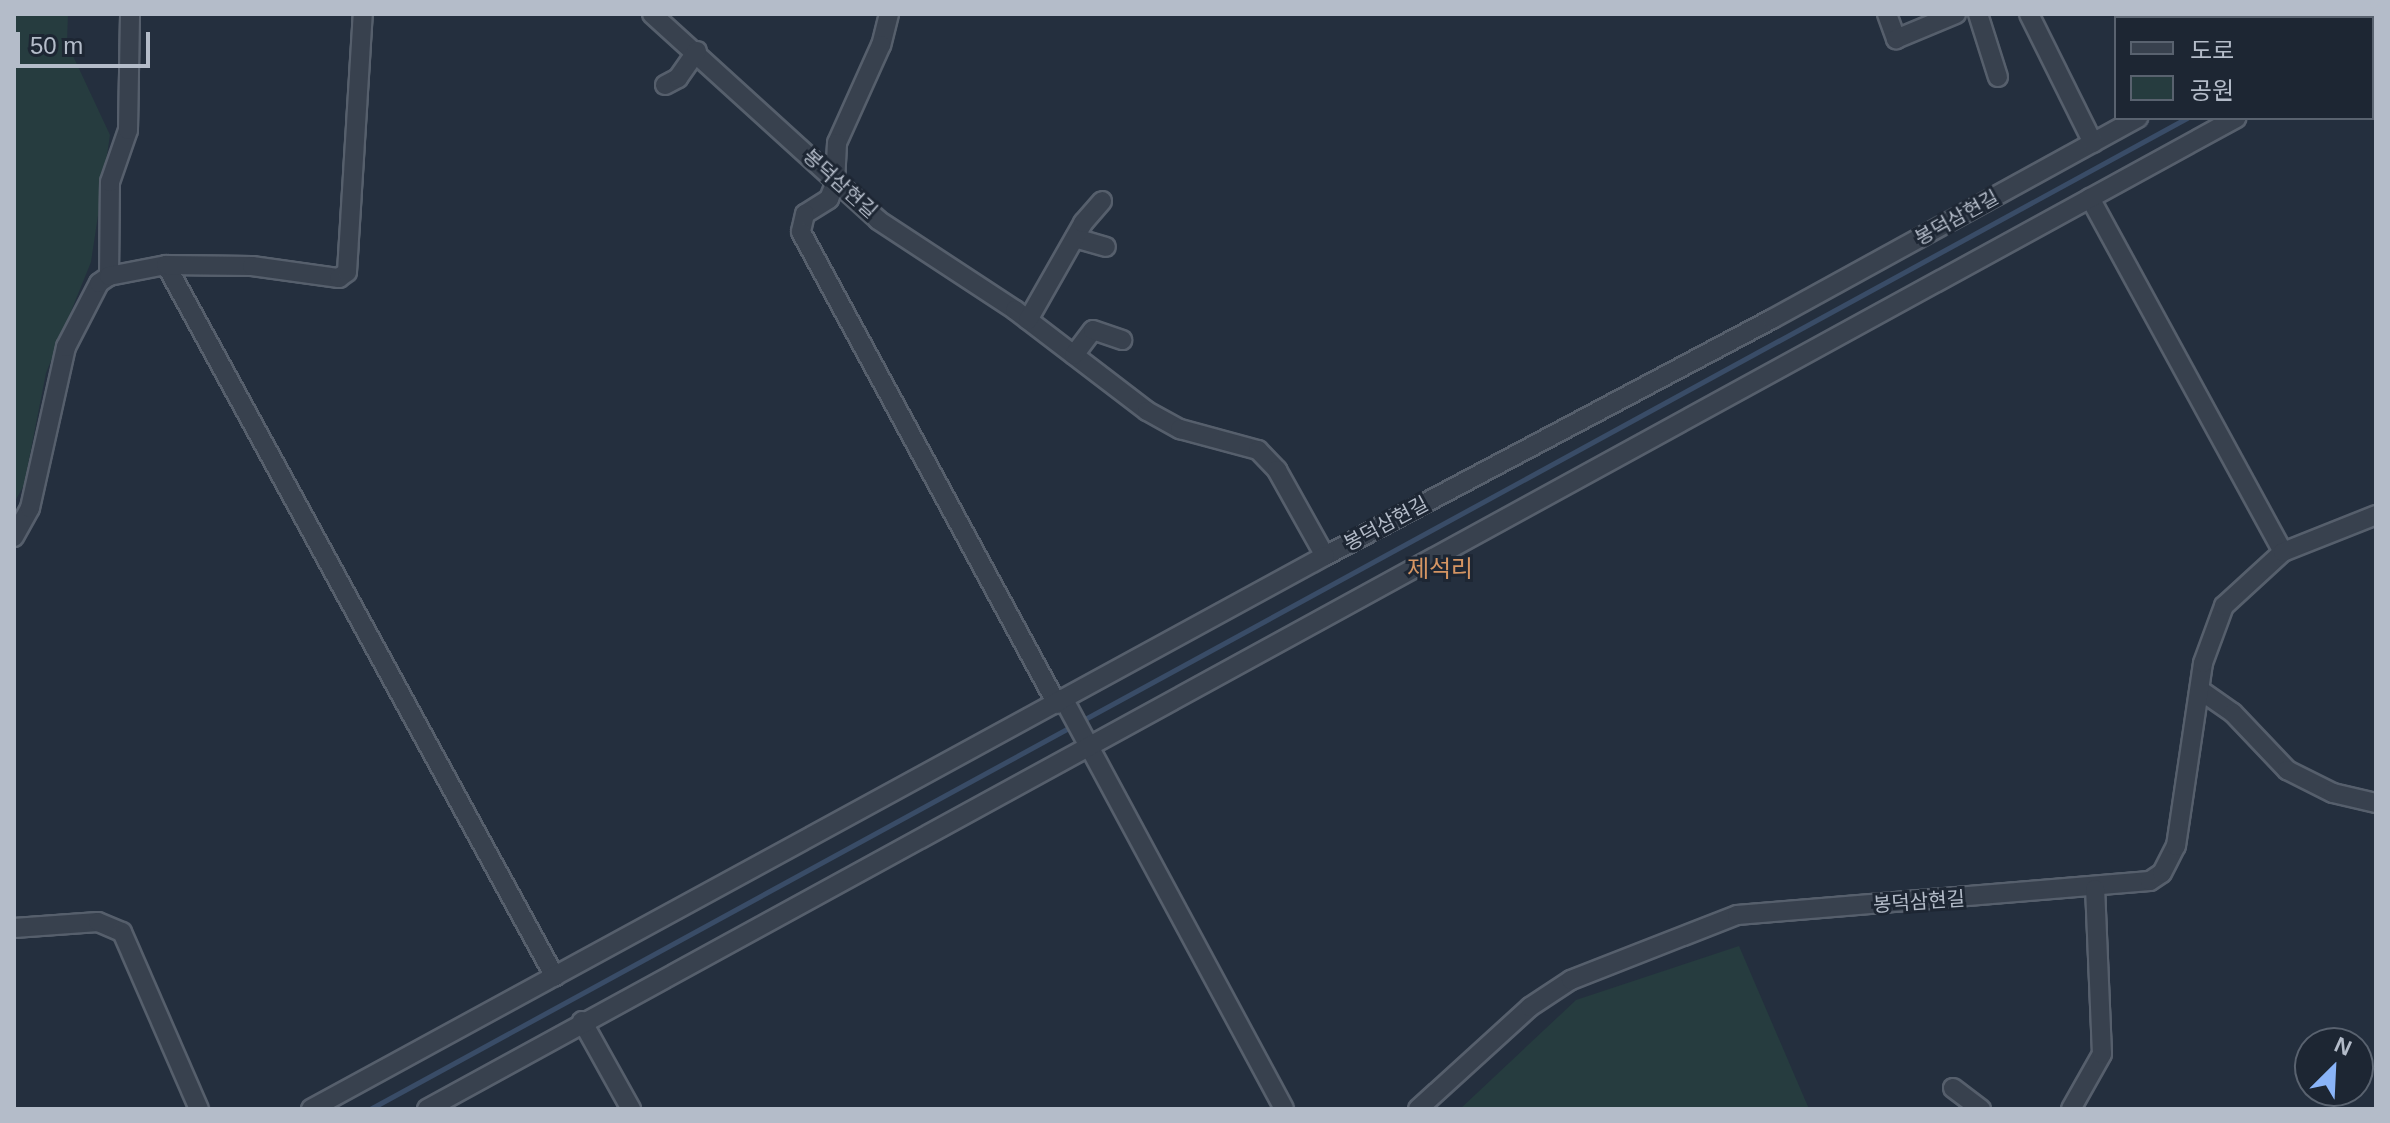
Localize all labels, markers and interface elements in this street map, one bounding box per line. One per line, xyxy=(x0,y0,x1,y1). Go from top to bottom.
scale bar xyxy=(20,16,154,66)
legend xyxy=(2114,16,2374,120)
text: 50 m xyxy=(30,32,83,59)
text: 도로 xyxy=(2190,37,2234,64)
text: 공원 xyxy=(2190,77,2234,104)
street label: 봉덕삼현길 xyxy=(798,144,882,224)
street label: 봉덕삼현길 xyxy=(1911,185,2003,251)
street label: 봉덕삼현길 xyxy=(1340,492,1432,556)
district label: 제석리 xyxy=(1407,555,1473,583)
street label: 봉덕삼현길 xyxy=(1872,887,1966,917)
north arrow xyxy=(2294,1027,2374,1107)
text: N xyxy=(2331,1032,2355,1061)

